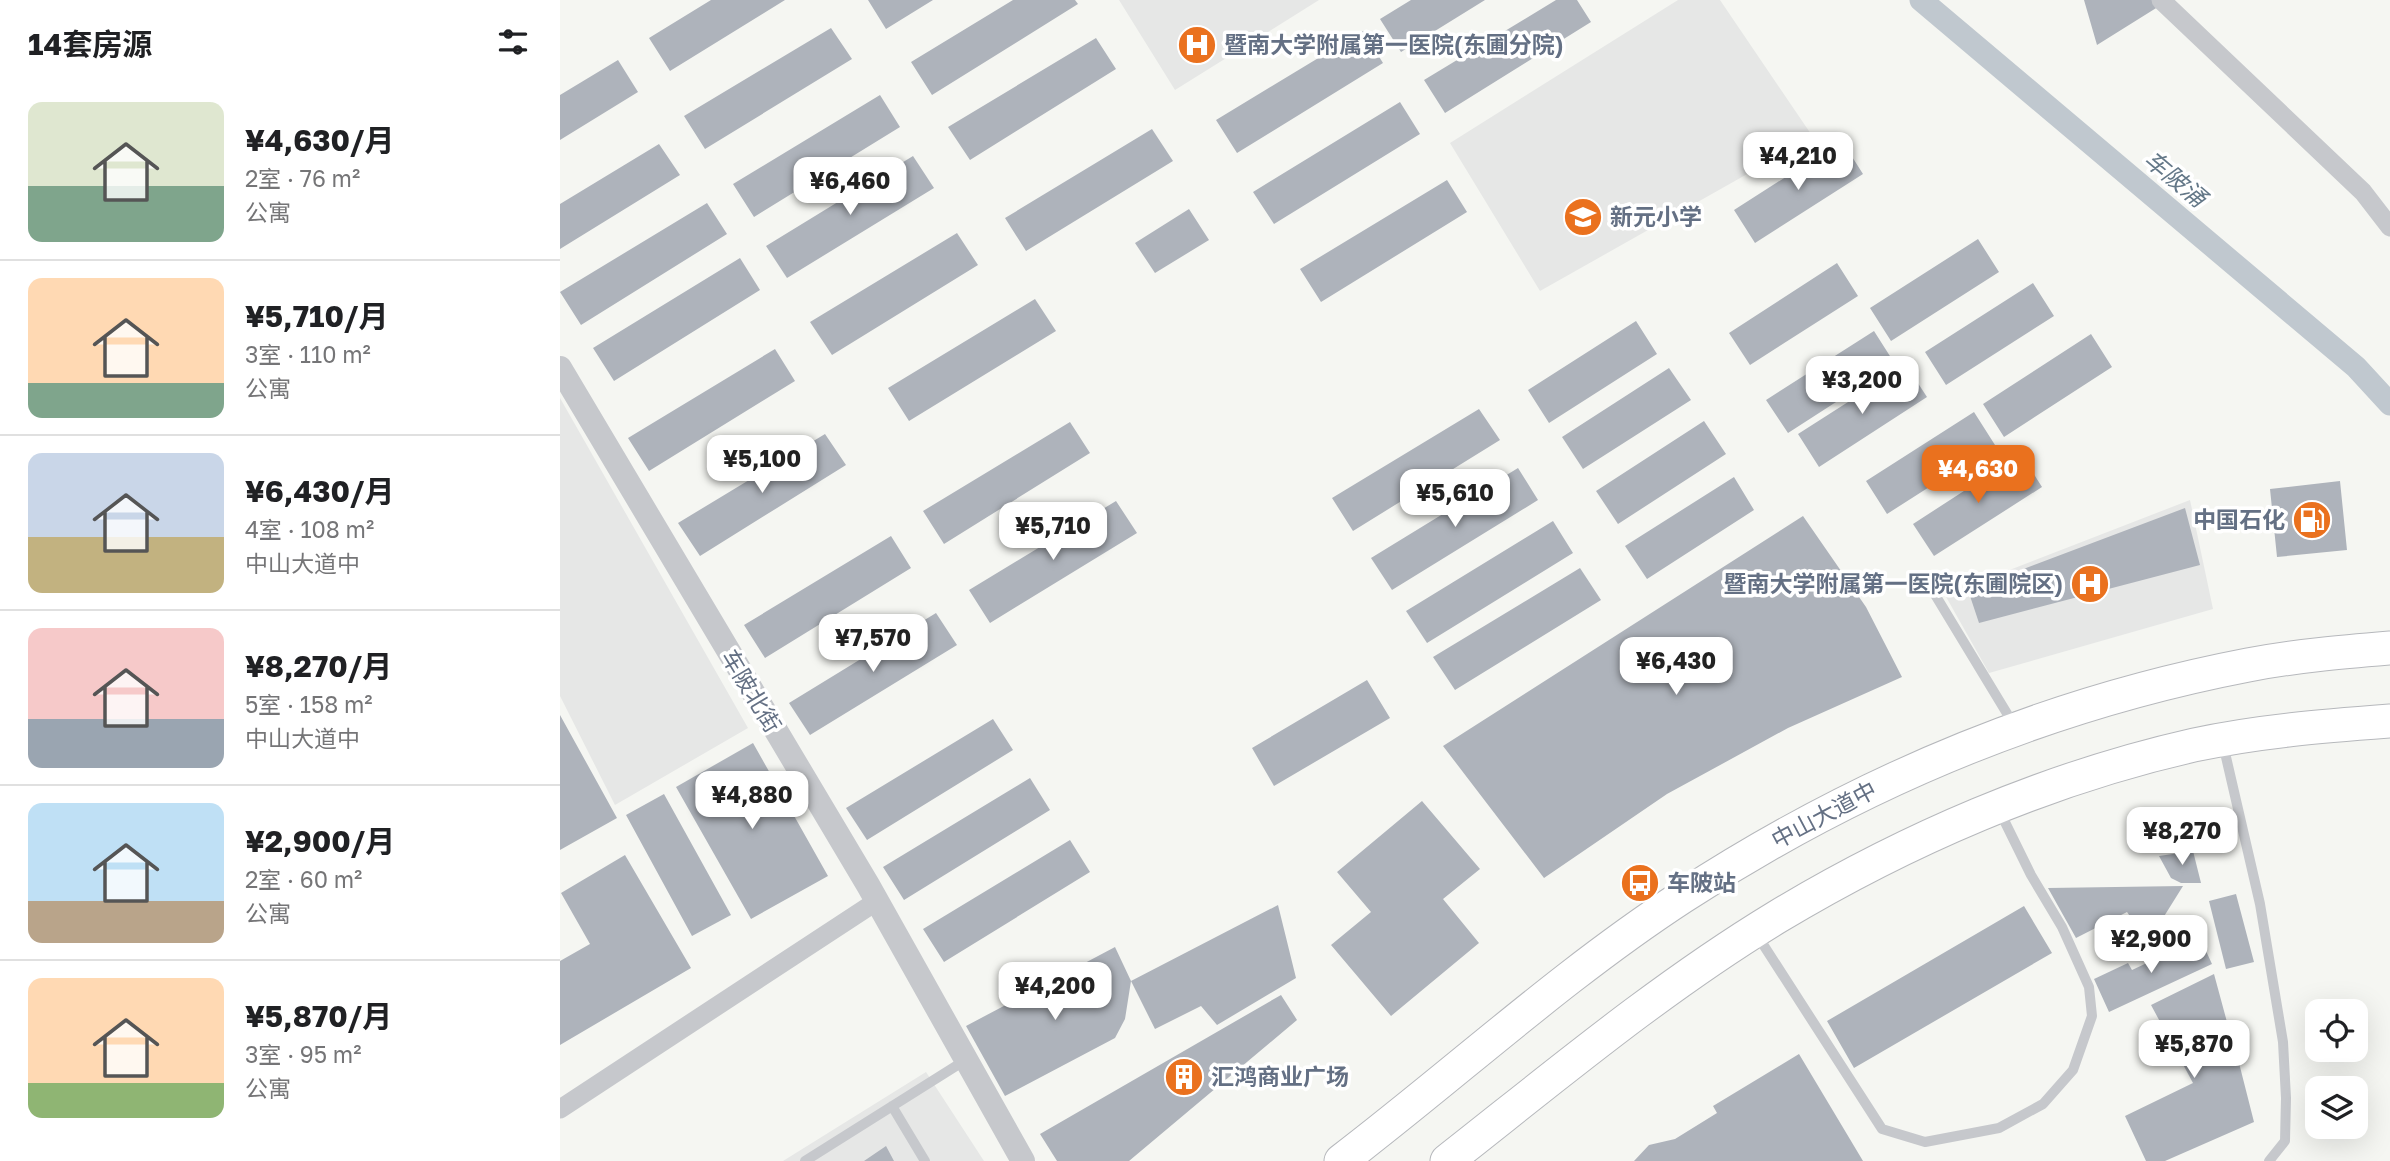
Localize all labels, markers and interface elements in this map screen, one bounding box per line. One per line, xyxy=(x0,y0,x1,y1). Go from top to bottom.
icon: filters xyxy=(494,23,532,61)
hospital icon: 暨南大学附属第一医院(东圃分院) xyxy=(1176,24,1218,66)
text: 14套房源 xyxy=(28,26,152,62)
place label: 暨南大学附属第一医院(东圃分院) xyxy=(1224,30,1563,58)
text: ¥4,630/月 xyxy=(245,122,394,158)
icon: home xyxy=(84,130,168,214)
pin: ¥4,210 xyxy=(1741,132,1855,192)
text: ¥4,210 xyxy=(1759,141,1837,169)
water label: 车陂涌 xyxy=(2139,144,2215,214)
pin: ¥6,460 xyxy=(793,158,907,217)
text: 2室 · 76 m² xyxy=(245,164,360,192)
text: ¥6,460 xyxy=(809,166,891,194)
school or university icon: 新元小学 xyxy=(1562,196,1604,238)
text: 公寓 xyxy=(245,198,291,226)
place label: 新元小学 xyxy=(1610,202,1702,230)
text: ¥5,710/月 xyxy=(245,298,388,334)
icon: home xyxy=(84,306,168,390)
text: 3室 · 110 m² xyxy=(245,340,371,368)
pin: ¥3,200 xyxy=(1805,356,1919,416)
text: ¥3,200 xyxy=(1822,365,1902,393)
text: 公寓 xyxy=(245,374,291,402)
pin: ¥5,100 xyxy=(705,435,819,495)
text: ¥5,100 xyxy=(723,444,801,472)
pin: ¥4,630 xyxy=(1921,446,2035,505)
text: ¥4,630 xyxy=(1938,454,2018,482)
pin: ¥5,610 xyxy=(1398,470,1512,529)
text: ¥6,430/月 xyxy=(245,473,394,509)
text: ¥5,610 xyxy=(1416,478,1494,506)
icon: home xyxy=(84,481,168,565)
fuel station icon: 中国石化 xyxy=(2291,499,2333,541)
pin: ¥5,710 xyxy=(996,503,1110,562)
place label: 中国石化 xyxy=(2193,505,2285,533)
text: ¥5,710 xyxy=(1015,511,1091,539)
text: 4室 · 108 m² xyxy=(245,515,374,543)
text: 中山大道中 xyxy=(245,549,360,577)
hospital icon: 暨南大学附属第一医院(东圃院区) xyxy=(2069,563,2111,605)
place label: 暨南大学附属第一医院(东圃院区) xyxy=(1724,569,2063,597)
pin: ¥7,570 xyxy=(816,614,930,674)
text: ¥7,570 xyxy=(835,623,911,651)
pin: ¥6,430 xyxy=(1619,638,1733,697)
street label: 车陂北街 xyxy=(716,644,788,737)
text: ¥6,430 xyxy=(1636,646,1716,674)
text: ¥8,270/月 xyxy=(245,648,392,684)
icon: home xyxy=(84,656,168,740)
text: 5室 · 158 m² xyxy=(245,690,373,718)
text: 中山大道中 xyxy=(245,724,360,752)
pin: ¥4,880 xyxy=(695,772,809,831)
street label: 中山大道中 xyxy=(1766,775,1881,853)
text: ¥4,880 xyxy=(711,780,793,808)
pin: ¥8,270 xyxy=(2125,808,2239,867)
text: ¥8,270 xyxy=(2143,816,2221,844)
text: ¥2,900/月 xyxy=(245,823,395,859)
icon: home xyxy=(84,831,168,915)
bus stop icon: 车陂站 xyxy=(1619,862,1661,904)
text: 2室 · 60 m² xyxy=(245,865,362,893)
place label: 车陂站 xyxy=(1667,868,1736,896)
text: 公寓 xyxy=(245,899,291,927)
pin: ¥2,900 xyxy=(2094,916,2208,975)
text: ¥2,900 xyxy=(2110,924,2192,952)
pin: ¥4,200 xyxy=(998,962,1112,1022)
text: ¥4,200 xyxy=(1015,971,1095,999)
text: ¥5,870/月 xyxy=(245,998,392,1034)
map controls xyxy=(2305,999,2368,1139)
button: locate xyxy=(2305,999,2368,1062)
icon: home xyxy=(84,1006,168,1090)
pin: ¥5,870 xyxy=(2137,1020,2251,1080)
text: ¥5,870 xyxy=(2155,1029,2233,1057)
text: 3室 · 95 m² xyxy=(245,1040,362,1068)
building icon: 汇鸿商业广场 xyxy=(1163,1056,1205,1098)
place label: 汇鸿商业广场 xyxy=(1211,1062,1349,1090)
text: 公寓 xyxy=(245,1074,291,1102)
button: layers xyxy=(2305,1076,2368,1139)

